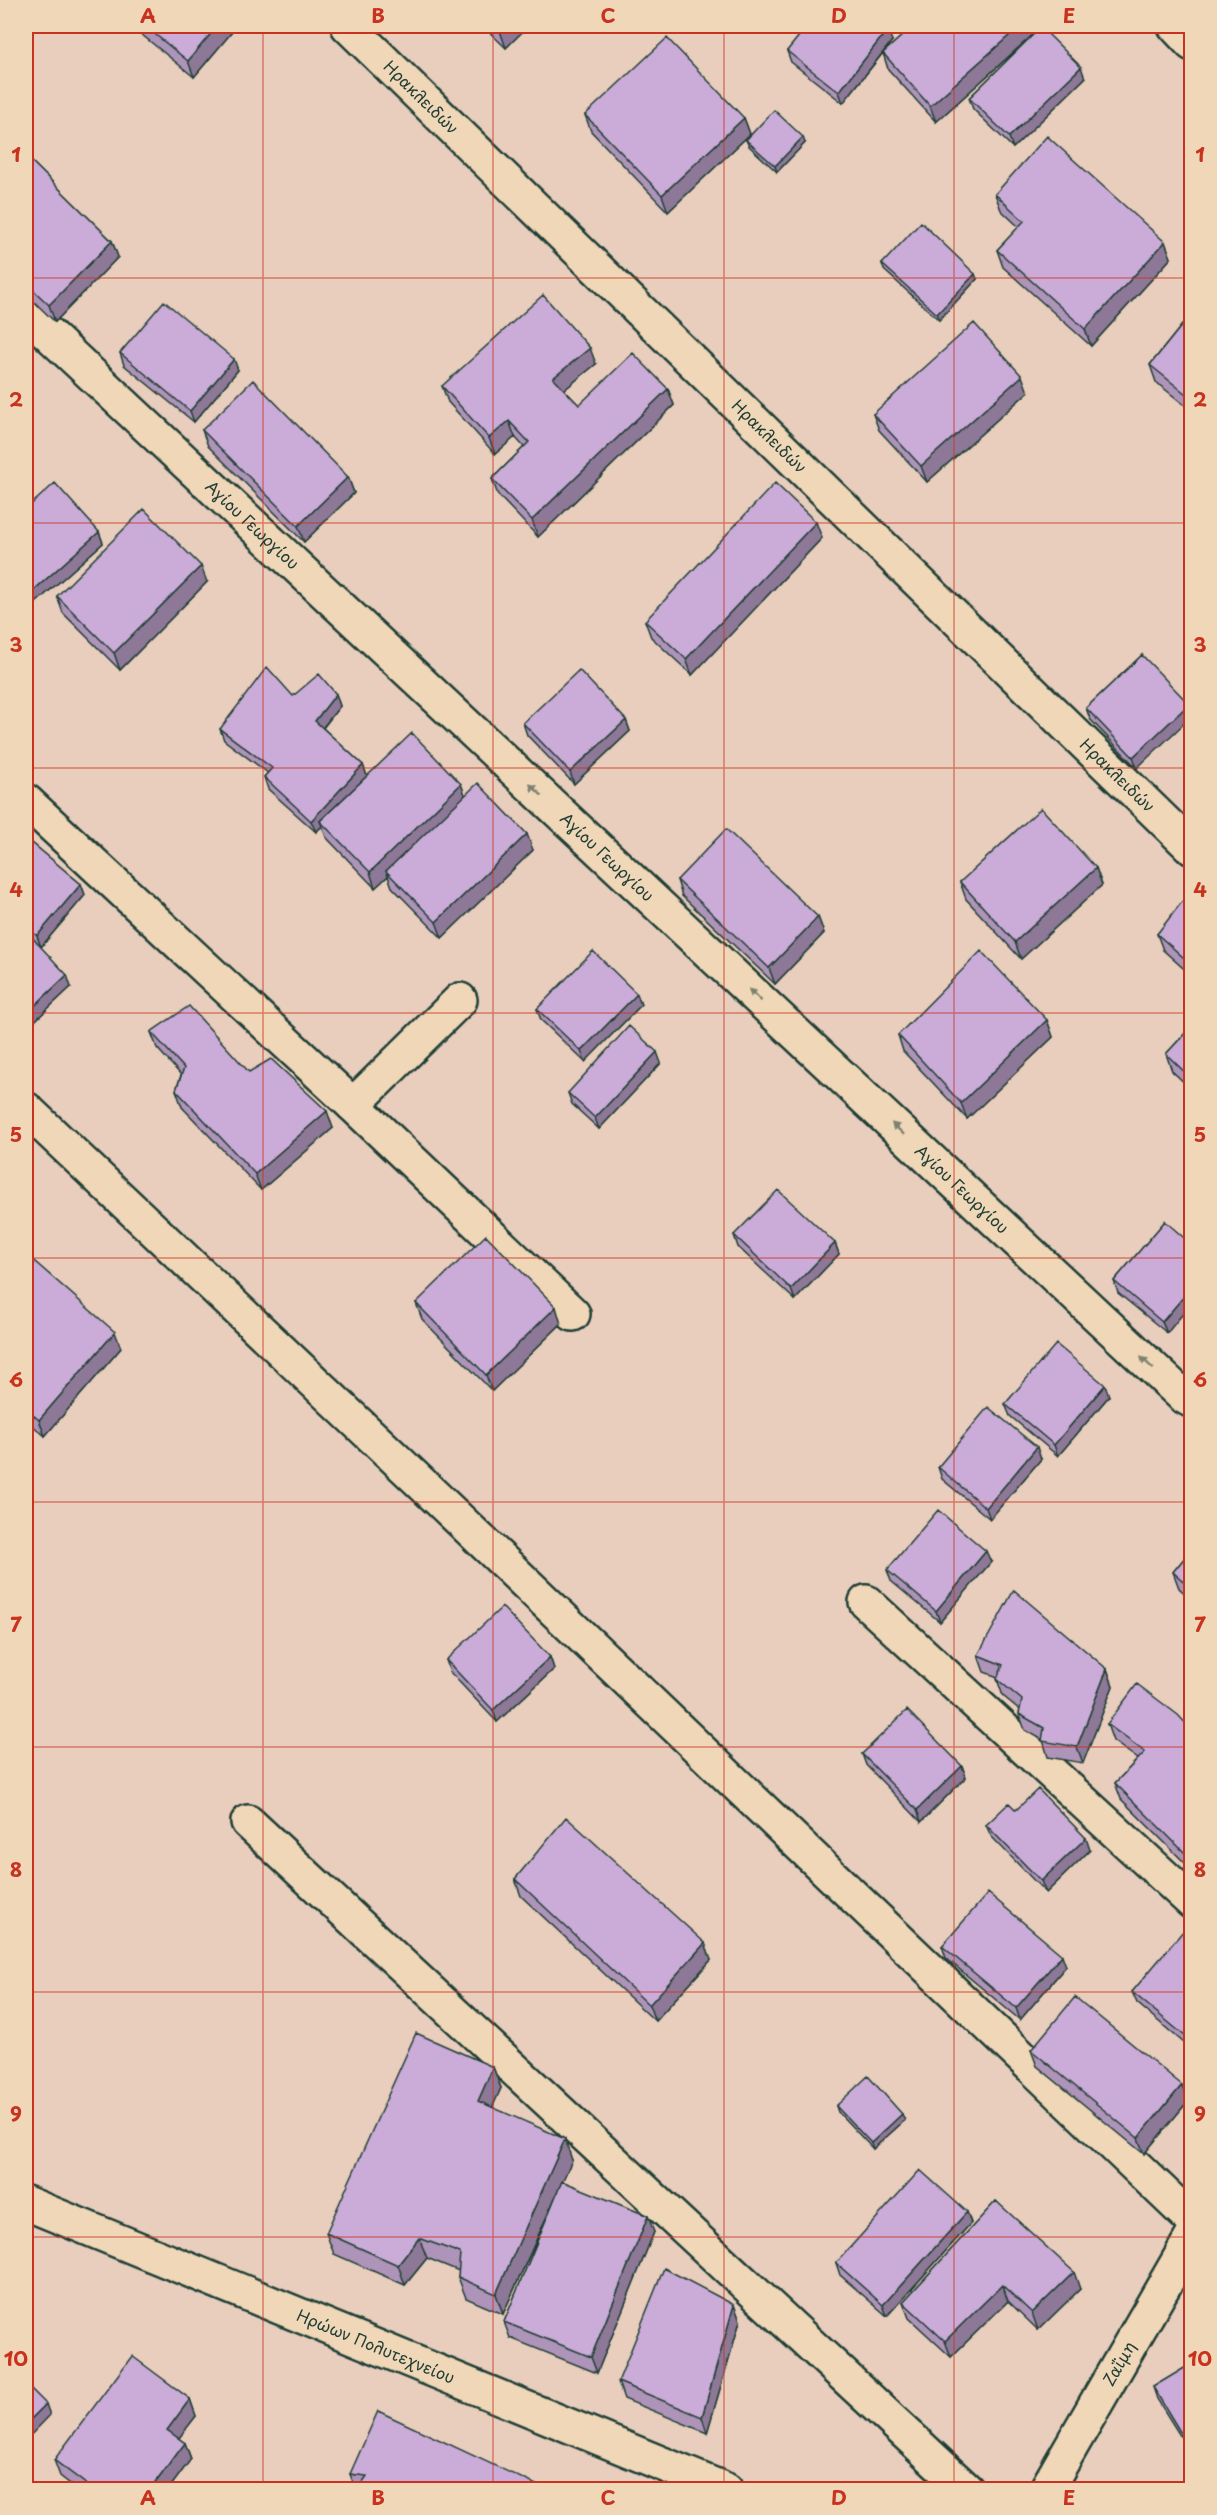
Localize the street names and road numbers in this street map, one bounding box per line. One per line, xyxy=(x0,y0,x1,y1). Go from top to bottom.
street label: Ηρακλειδών xyxy=(379,54,465,139)
street label: Ηρακλειδών xyxy=(727,393,813,478)
street label: Αγίου Γεωργίου xyxy=(201,474,305,574)
street label: Ηρακλειδών xyxy=(1075,732,1161,817)
street label: Αγίου Γεωργίου xyxy=(556,806,660,906)
street label: Αγίου Γεωργίου xyxy=(910,1138,1015,1238)
street label: Ηρώων Πολυτεχνείου xyxy=(293,2302,459,2389)
street label: Ζαΐμη xyxy=(1096,2336,1140,2390)

